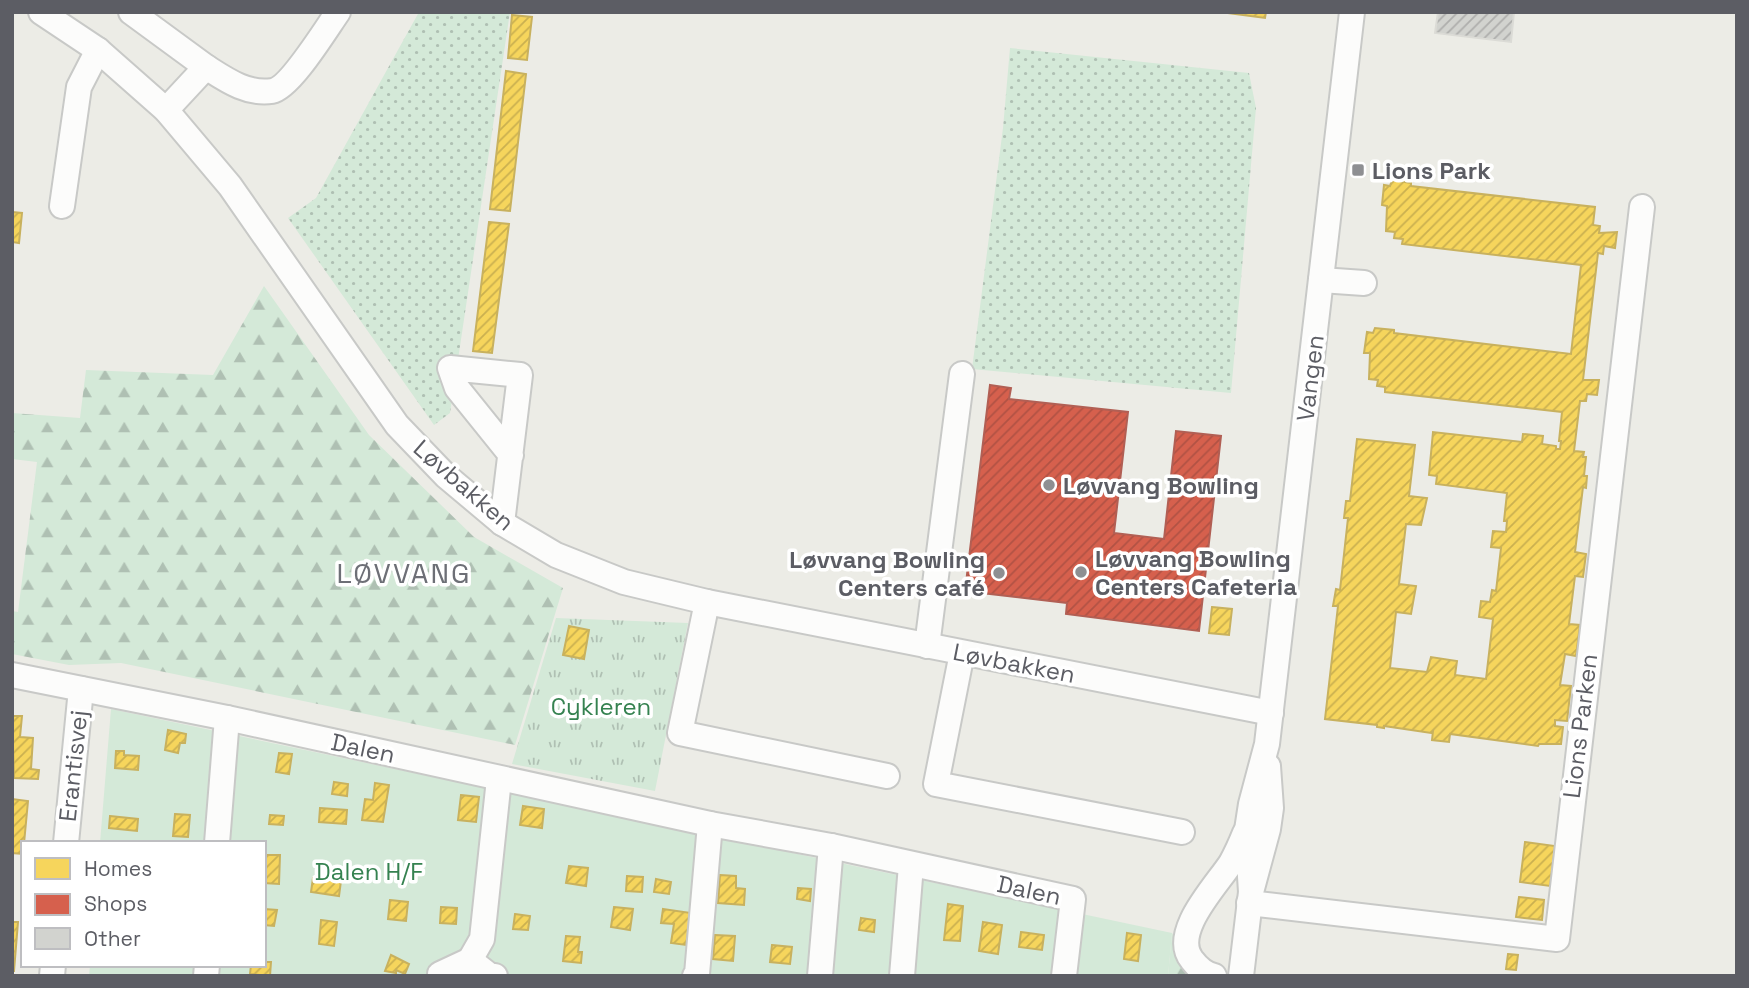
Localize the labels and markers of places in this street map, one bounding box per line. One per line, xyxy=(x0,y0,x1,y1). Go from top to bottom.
place label: Lions Park xyxy=(1372,155,1491,186)
marker: Lions Park xyxy=(1350,162,1366,178)
place label: Løvvang Bowling xyxy=(1063,470,1259,501)
marker: Løvvang Bowling xyxy=(1041,477,1057,493)
place label: Løvvang Bowling Centers Cafeteria xyxy=(1095,543,1297,602)
place label: Løvvang Bowling Centers café xyxy=(789,544,985,603)
marker: Løvvang Bowling Centers Cafeteria xyxy=(1073,564,1089,580)
marker: Løvvang Bowling Centers café xyxy=(991,565,1007,581)

